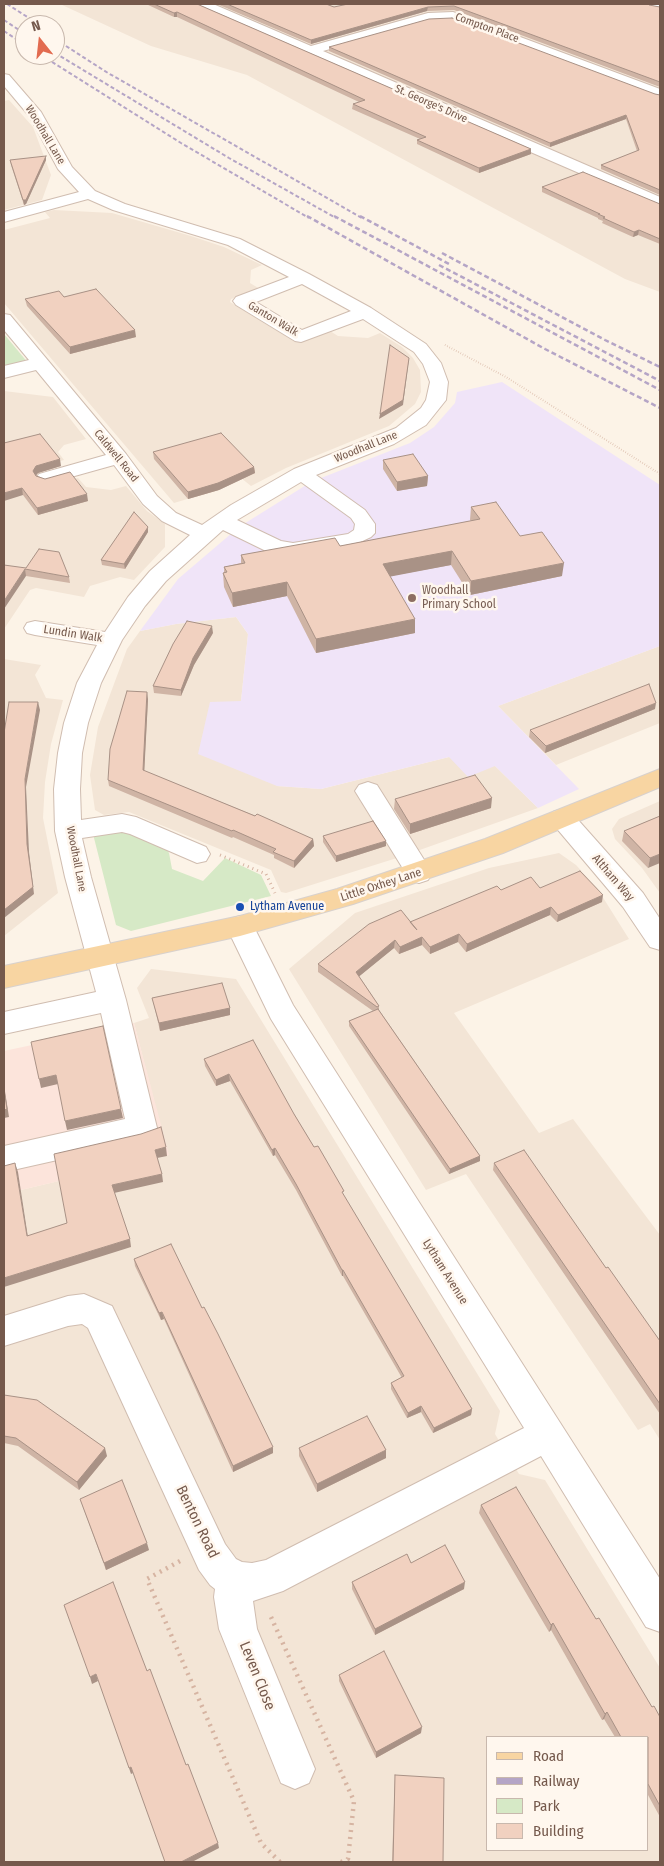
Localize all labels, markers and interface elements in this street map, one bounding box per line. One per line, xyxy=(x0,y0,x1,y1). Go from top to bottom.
street label: Compton Place xyxy=(453,10,521,46)
north arrow xyxy=(15,15,65,65)
text: N xyxy=(30,17,42,35)
street label: St. George's Drive xyxy=(393,82,469,126)
street label: Woodhall Lane xyxy=(22,103,68,167)
street label: Ganton Walk xyxy=(245,299,301,339)
street label: Caldwell Road xyxy=(91,427,141,485)
street label: Woodhall Lane xyxy=(333,428,399,466)
place label: Woodhall Primary School xyxy=(422,584,496,612)
marker: Woodhall Primary School xyxy=(406,592,418,604)
street label: Lundin Walk xyxy=(42,622,104,646)
street label: Woodhall Lane xyxy=(63,825,89,893)
street label: Altham Way xyxy=(589,852,637,904)
street label: Little Oxhey Lane xyxy=(339,865,423,905)
place label: Lytham Avenue xyxy=(250,900,324,914)
marker: Lytham Avenue xyxy=(234,901,246,913)
street label: Lytham Avenue xyxy=(419,1237,471,1307)
street label: Benton Road xyxy=(172,1483,222,1561)
street label: Leven Close xyxy=(235,1639,279,1713)
legend xyxy=(487,1736,649,1851)
text: Road xyxy=(533,1747,564,1765)
text: Railway xyxy=(533,1772,580,1790)
text: Park xyxy=(533,1797,560,1815)
text: Building xyxy=(533,1822,584,1840)

